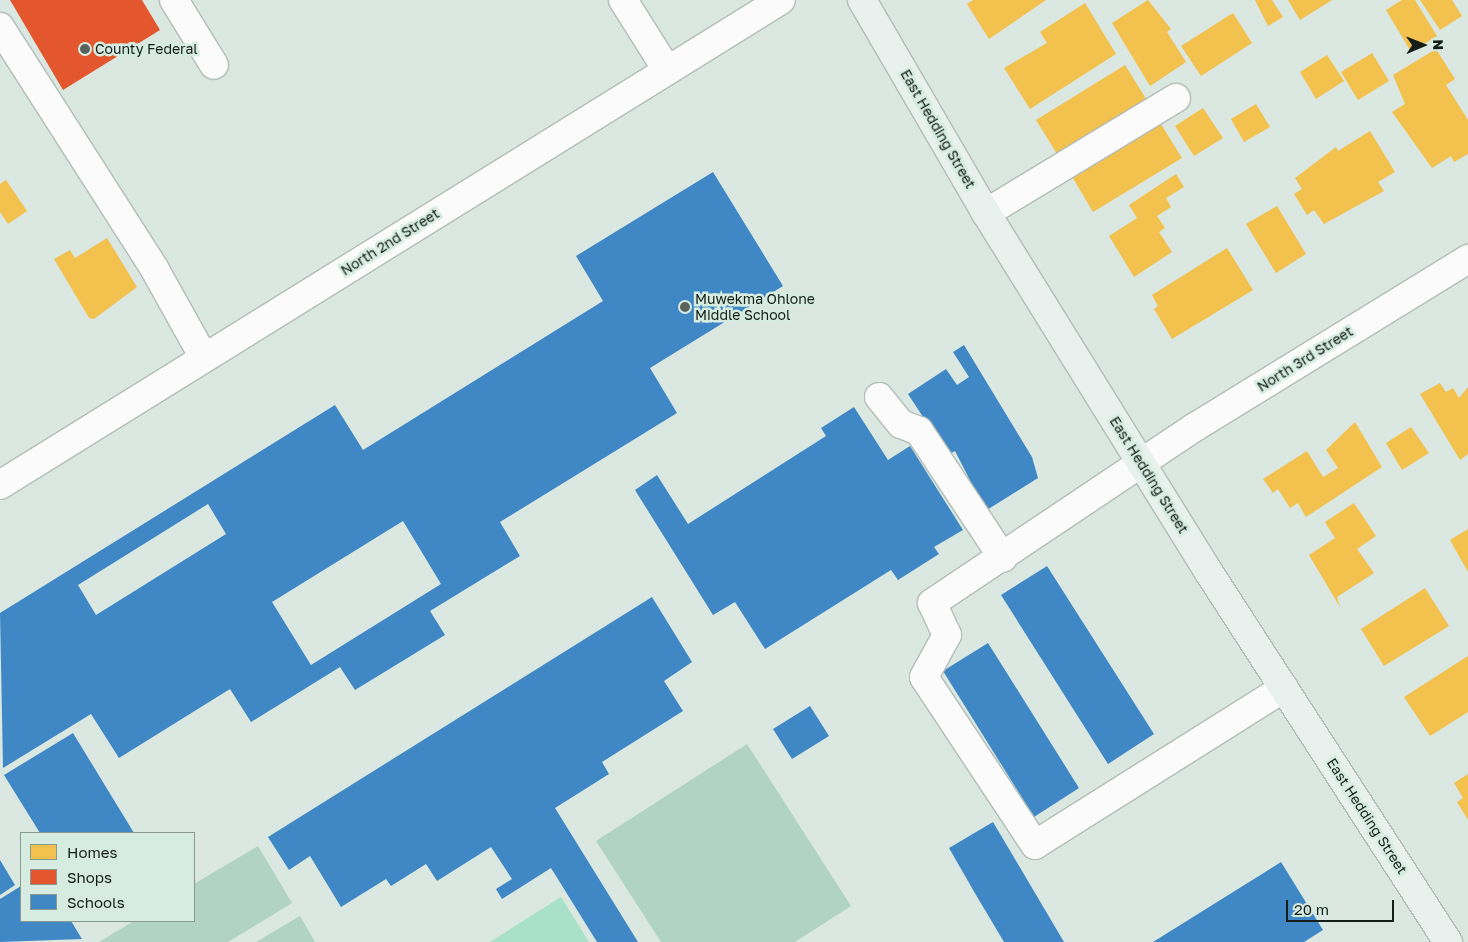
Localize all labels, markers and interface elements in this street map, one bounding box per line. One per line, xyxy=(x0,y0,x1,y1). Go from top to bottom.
north arrow xyxy=(1398,20,1448,70)
text: N xyxy=(1430,39,1447,50)
place label: County Federal xyxy=(95,41,198,57)
marker: County Federal xyxy=(79,43,91,55)
street label: East Hedding Street xyxy=(897,66,979,192)
street label: North 2nd Street xyxy=(338,205,442,279)
place label: Muwekma Ohlone Middle School xyxy=(695,291,815,324)
marker: Muwekma Ohlone Middle School xyxy=(679,301,691,313)
street label: North 3rd Street xyxy=(1254,323,1356,395)
street label: East Hedding Street xyxy=(1106,413,1192,537)
street label: East Hedding Street xyxy=(1323,755,1411,877)
legend xyxy=(20,832,195,922)
text: Homes xyxy=(67,843,117,861)
text: Shops xyxy=(67,868,112,886)
scale bar xyxy=(1288,890,1396,922)
text: Schools xyxy=(67,893,125,911)
text: 20 m xyxy=(1294,900,1329,918)

